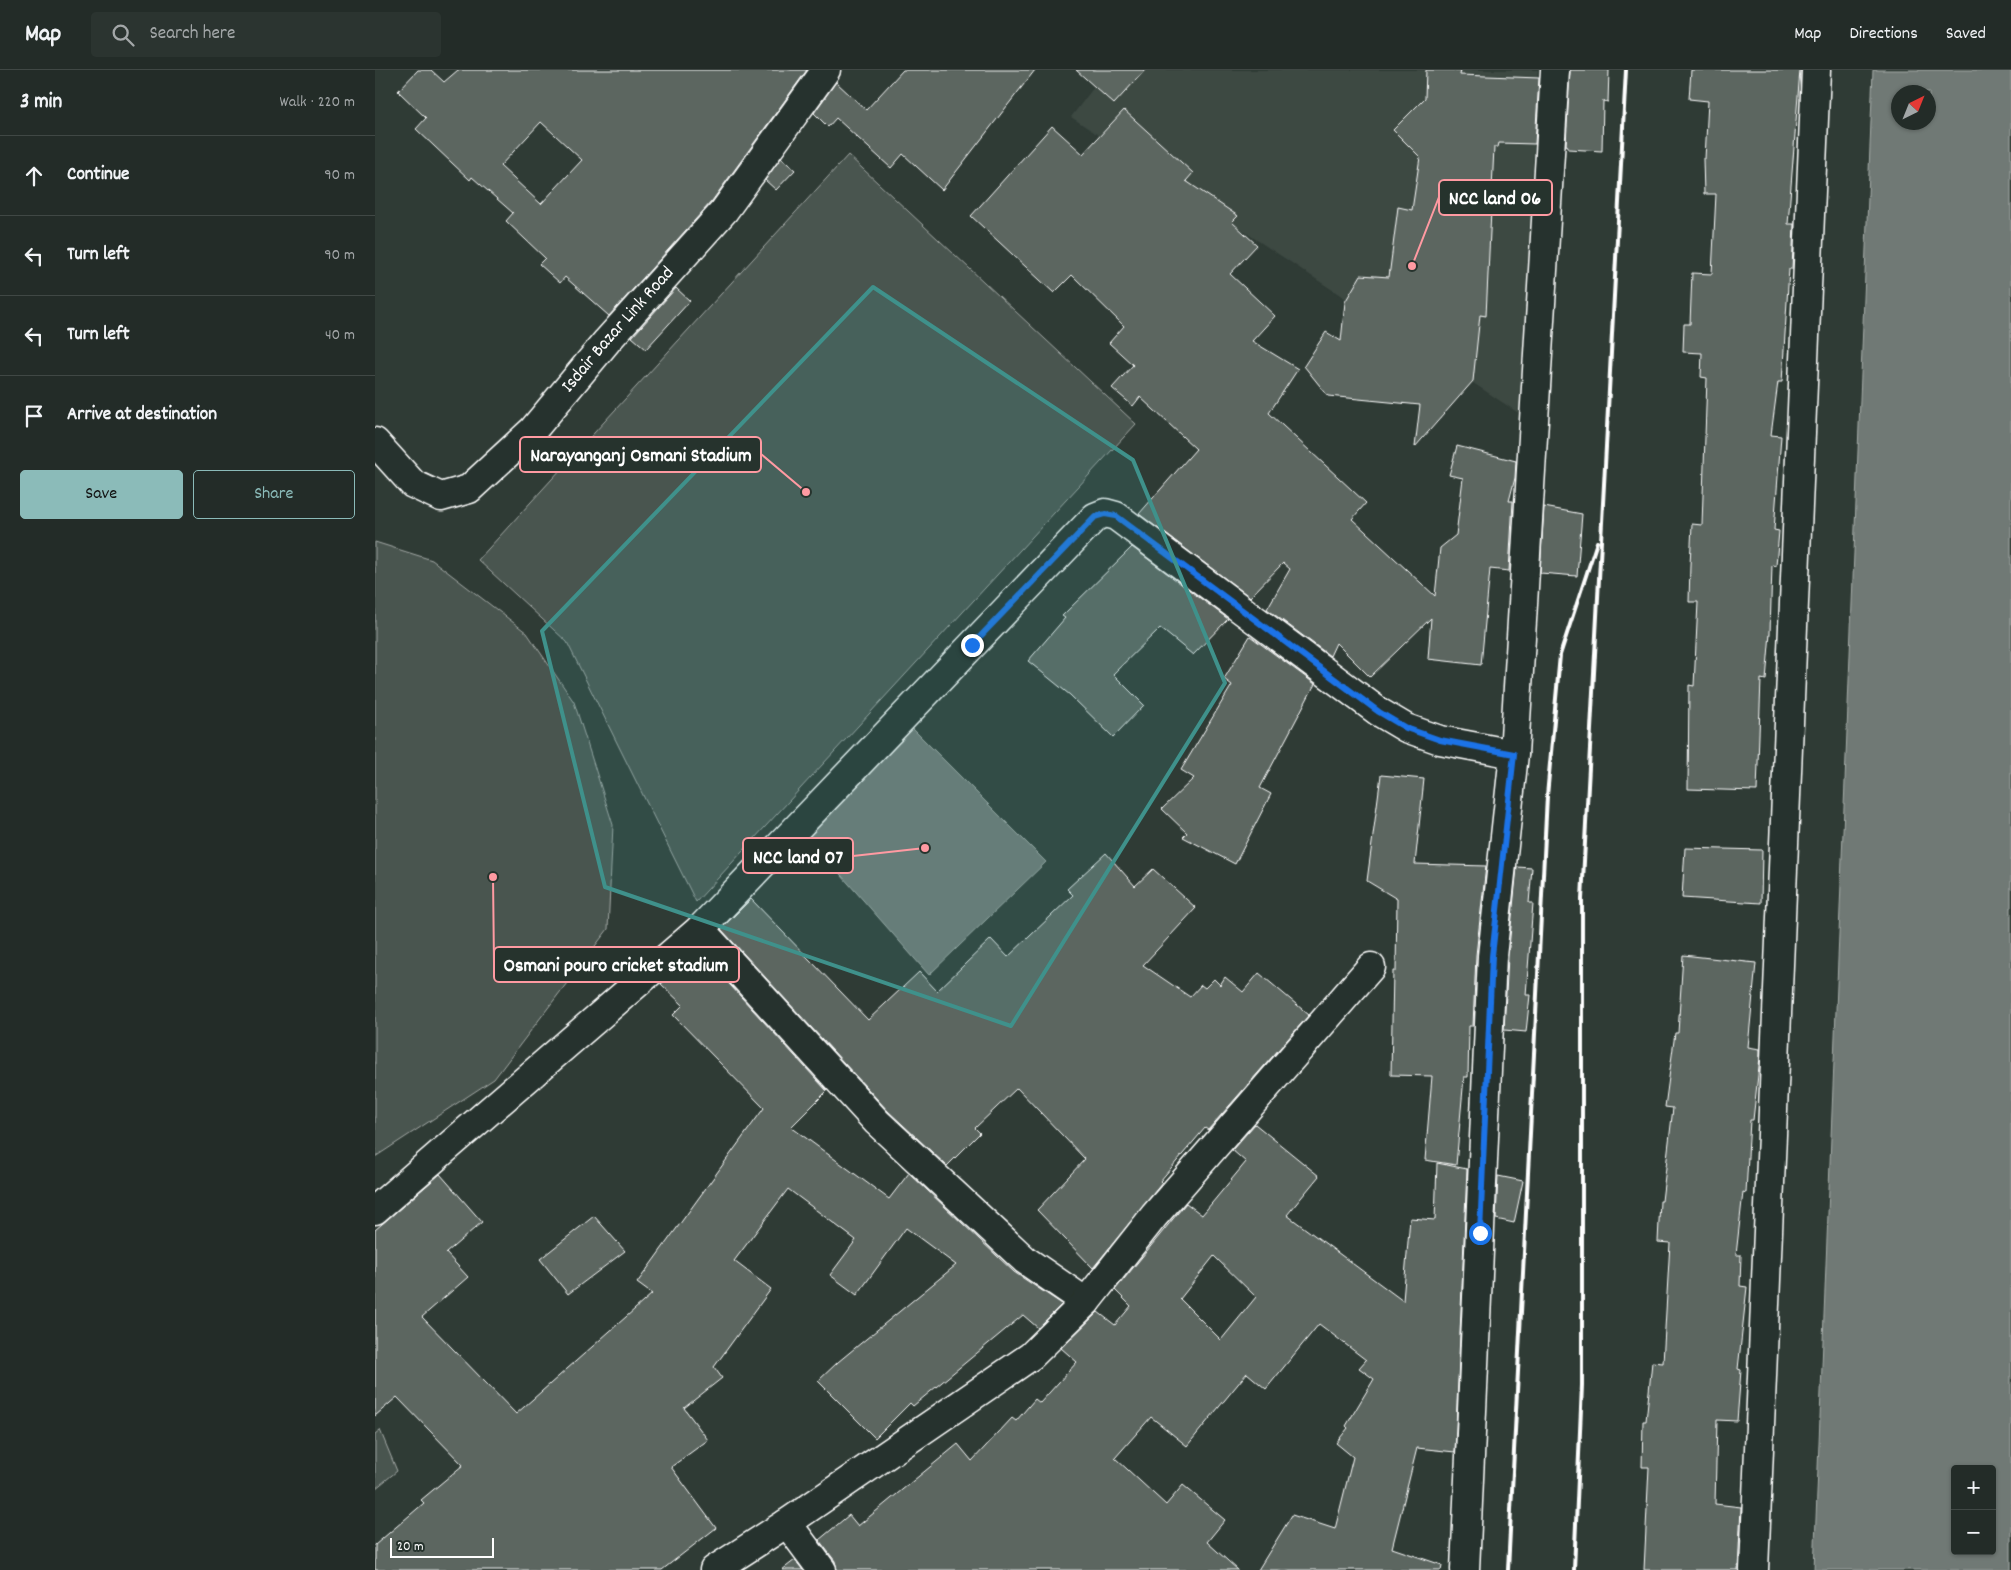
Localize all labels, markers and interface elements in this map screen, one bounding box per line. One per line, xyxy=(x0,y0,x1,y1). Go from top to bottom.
search box xyxy=(91,12,441,57)
text: Map xyxy=(25,18,61,52)
icon: search xyxy=(109,21,137,49)
text: Search here xyxy=(149,21,235,48)
text: Map xyxy=(1794,22,1821,47)
text: Directions xyxy=(1849,22,1918,47)
text: Saved xyxy=(1946,22,1986,47)
north arrow xyxy=(1891,85,1936,130)
text: 3 min xyxy=(20,88,62,118)
text: Walk · 220 m xyxy=(280,91,355,114)
icon: ahead xyxy=(20,162,48,190)
text: Continue xyxy=(67,162,129,189)
text: 90 m xyxy=(324,164,355,187)
callout: NCC land 06 xyxy=(1439,180,1552,215)
text: NCC land 06 xyxy=(1449,186,1541,214)
icon: left xyxy=(20,242,48,270)
text: Turn left xyxy=(67,242,130,269)
text: 90 m xyxy=(324,244,355,267)
street label: Isdair Bazar Link Road xyxy=(555,261,681,399)
icon: left xyxy=(20,322,48,350)
text: Turn left xyxy=(67,322,130,349)
text: 40 m xyxy=(325,324,355,347)
icon: arrive xyxy=(20,402,48,430)
text: Arrive at destination xyxy=(67,402,217,429)
callout: Narayanganj Osmani Stadium xyxy=(520,437,761,472)
text: Narayanganj Osmani Stadium xyxy=(530,443,752,471)
button: Save xyxy=(20,470,183,519)
button: Share xyxy=(193,470,355,519)
route end xyxy=(961,634,984,657)
callout: NCC land 07 xyxy=(743,838,853,873)
text: NCC land 07 xyxy=(753,845,843,873)
callout: Osmani pouro cricket stadium xyxy=(494,947,739,982)
text: Osmani pouro cricket stadium xyxy=(504,953,729,981)
route start xyxy=(1469,1222,1492,1245)
map controls xyxy=(1951,1465,1996,1555)
button: + xyxy=(1951,1465,1996,1510)
button: − xyxy=(1951,1510,1996,1555)
scale bar xyxy=(390,1535,494,1558)
text: 20 m xyxy=(397,1537,424,1557)

